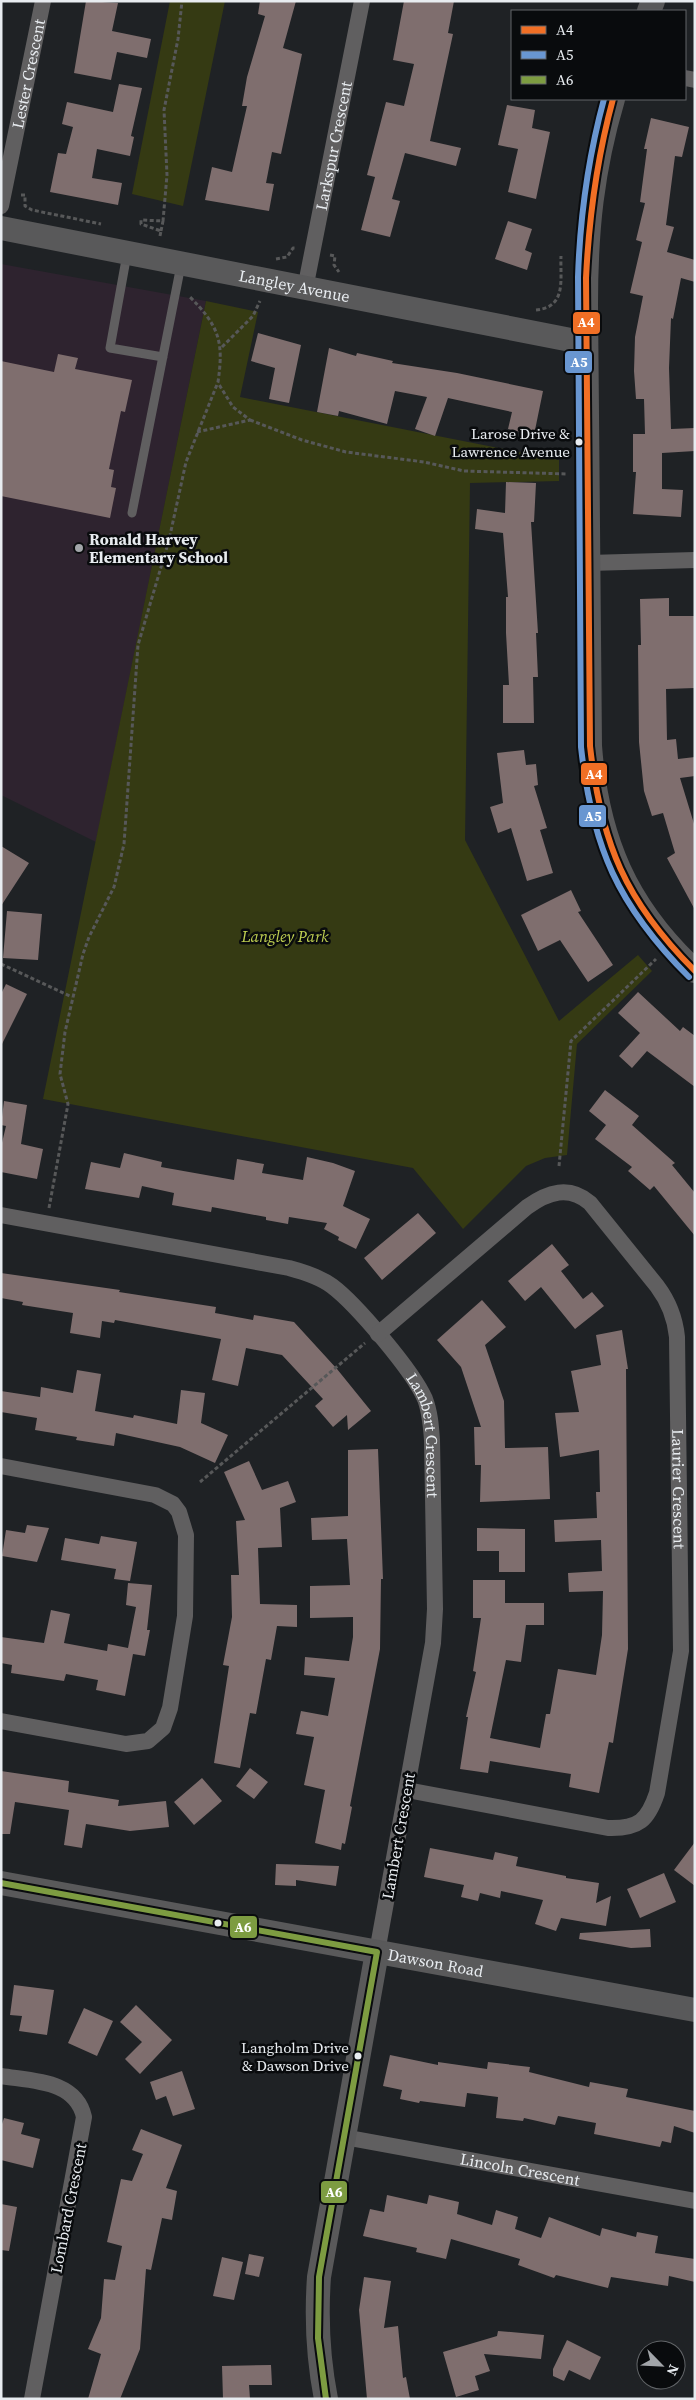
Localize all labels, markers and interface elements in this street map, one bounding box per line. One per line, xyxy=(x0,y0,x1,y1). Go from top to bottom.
legend xyxy=(511,10,686,100)
street label: Lester Crescent xyxy=(6,16,50,130)
text: A4 xyxy=(556,19,574,40)
text: A5 xyxy=(556,44,573,65)
text: A6 xyxy=(556,69,573,90)
street label: Larkspur Crescent xyxy=(310,78,357,212)
street label: Langley Avenue xyxy=(237,264,352,307)
line badge: A4 xyxy=(572,311,601,335)
text: A4 xyxy=(577,312,595,332)
line badge: A5 xyxy=(564,350,593,374)
text: A5 xyxy=(570,352,588,372)
place label: Larose Drive & Lawrence Avenue xyxy=(452,423,570,462)
marker: Larose Drive & Lawrence Avenue xyxy=(574,437,584,447)
place label: Ronald Harvey Elementary School xyxy=(89,528,228,568)
marker: Ronald Harvey Elementary School xyxy=(73,542,85,554)
line badge: A4 xyxy=(580,762,608,786)
text: A4 xyxy=(585,764,603,784)
line badge: A5 xyxy=(578,804,607,828)
text: A5 xyxy=(584,806,602,826)
park label: Langley Park xyxy=(240,925,329,947)
street label: Lambert Crescent xyxy=(401,1368,444,1498)
street label: Laurier Crescent xyxy=(667,1429,691,1550)
street label: Lambert Crescent xyxy=(376,1770,420,1901)
line badge: A6 xyxy=(229,1915,258,1939)
text: A6 xyxy=(234,1917,252,1937)
unlabelled marker xyxy=(213,1918,223,1928)
street label: Dawson Road xyxy=(386,1943,485,1982)
place label: Langholm Drive & Dawson Drive xyxy=(241,2037,349,2076)
marker: Langholm Drive & Dawson Drive xyxy=(353,2051,363,2061)
street label: Lombard Crescent xyxy=(45,2140,92,2275)
street label: Lincoln Crescent xyxy=(458,2147,583,2191)
line badge: A6 xyxy=(320,2180,348,2204)
text: A6 xyxy=(325,2182,343,2202)
north arrow xyxy=(636,2340,686,2390)
text: N xyxy=(662,2362,684,2379)

